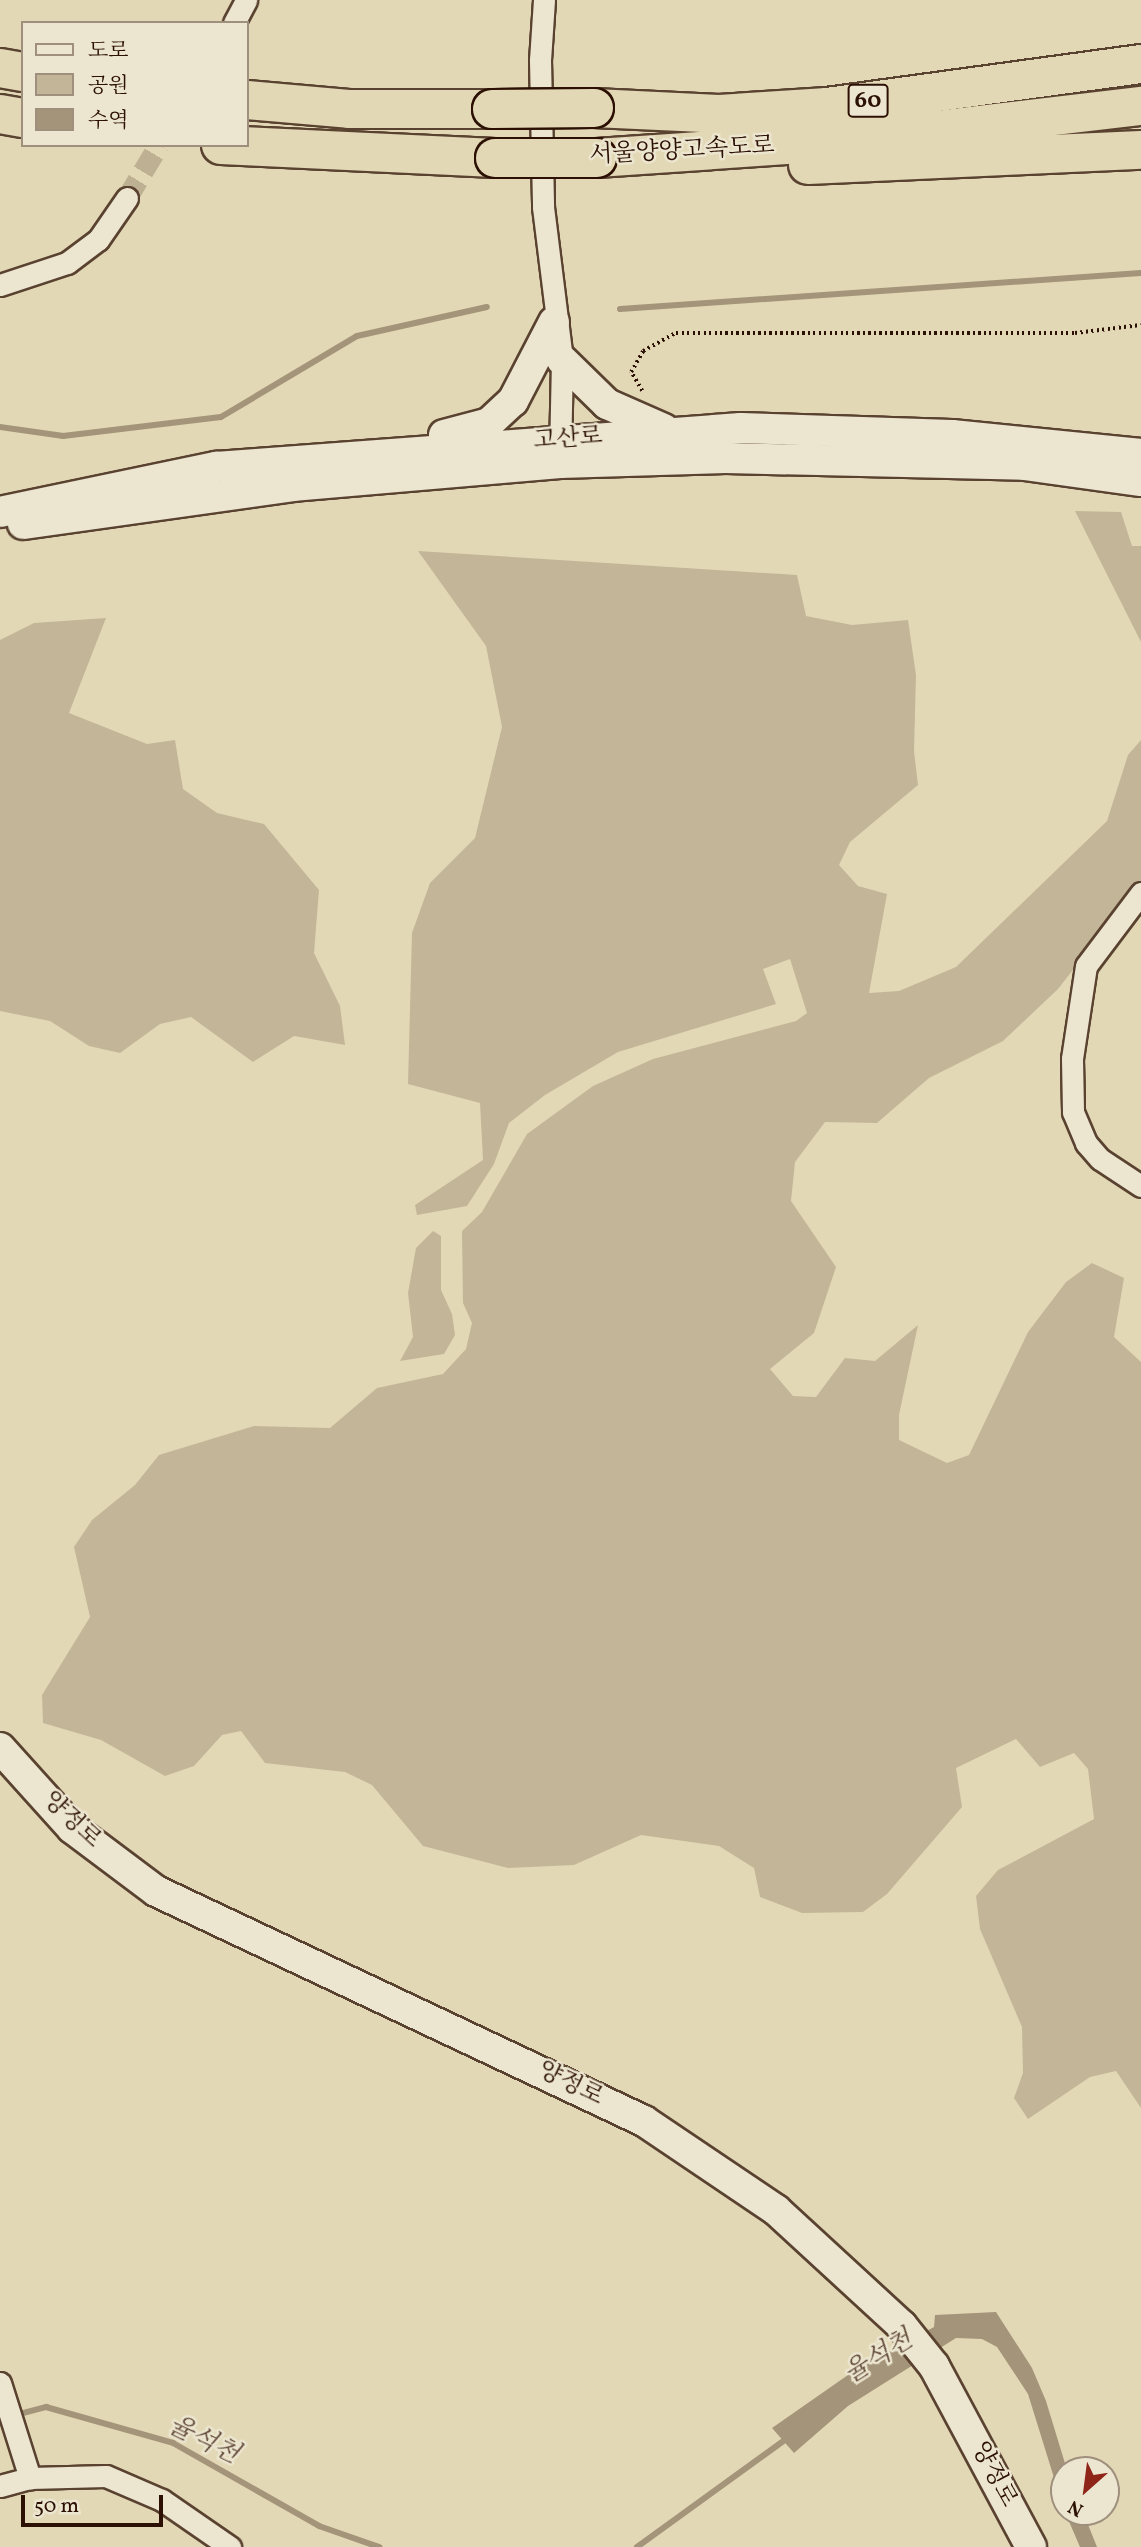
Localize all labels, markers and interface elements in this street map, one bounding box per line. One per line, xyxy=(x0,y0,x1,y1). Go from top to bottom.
legend xyxy=(21,21,248,147)
text: 도로 xyxy=(88,37,129,66)
text: 공원 xyxy=(88,72,129,101)
road number: 60 xyxy=(847,82,889,120)
text: 수역 xyxy=(88,107,129,136)
street label: 서울양양고속도로 xyxy=(589,133,775,171)
street label: 고산로 xyxy=(532,423,604,457)
street label: 양정로 xyxy=(36,1787,106,1855)
street label: 양정로 xyxy=(532,2057,608,2113)
water label: 율석천 xyxy=(839,2325,919,2391)
water label: 율석천 xyxy=(162,2410,244,2472)
street label: 양정로 xyxy=(964,2438,1022,2512)
north arrow xyxy=(1050,2456,1120,2526)
scale bar xyxy=(24,2480,166,2524)
text: 50 m xyxy=(34,2492,79,2521)
text: N xyxy=(1064,2493,1088,2522)

